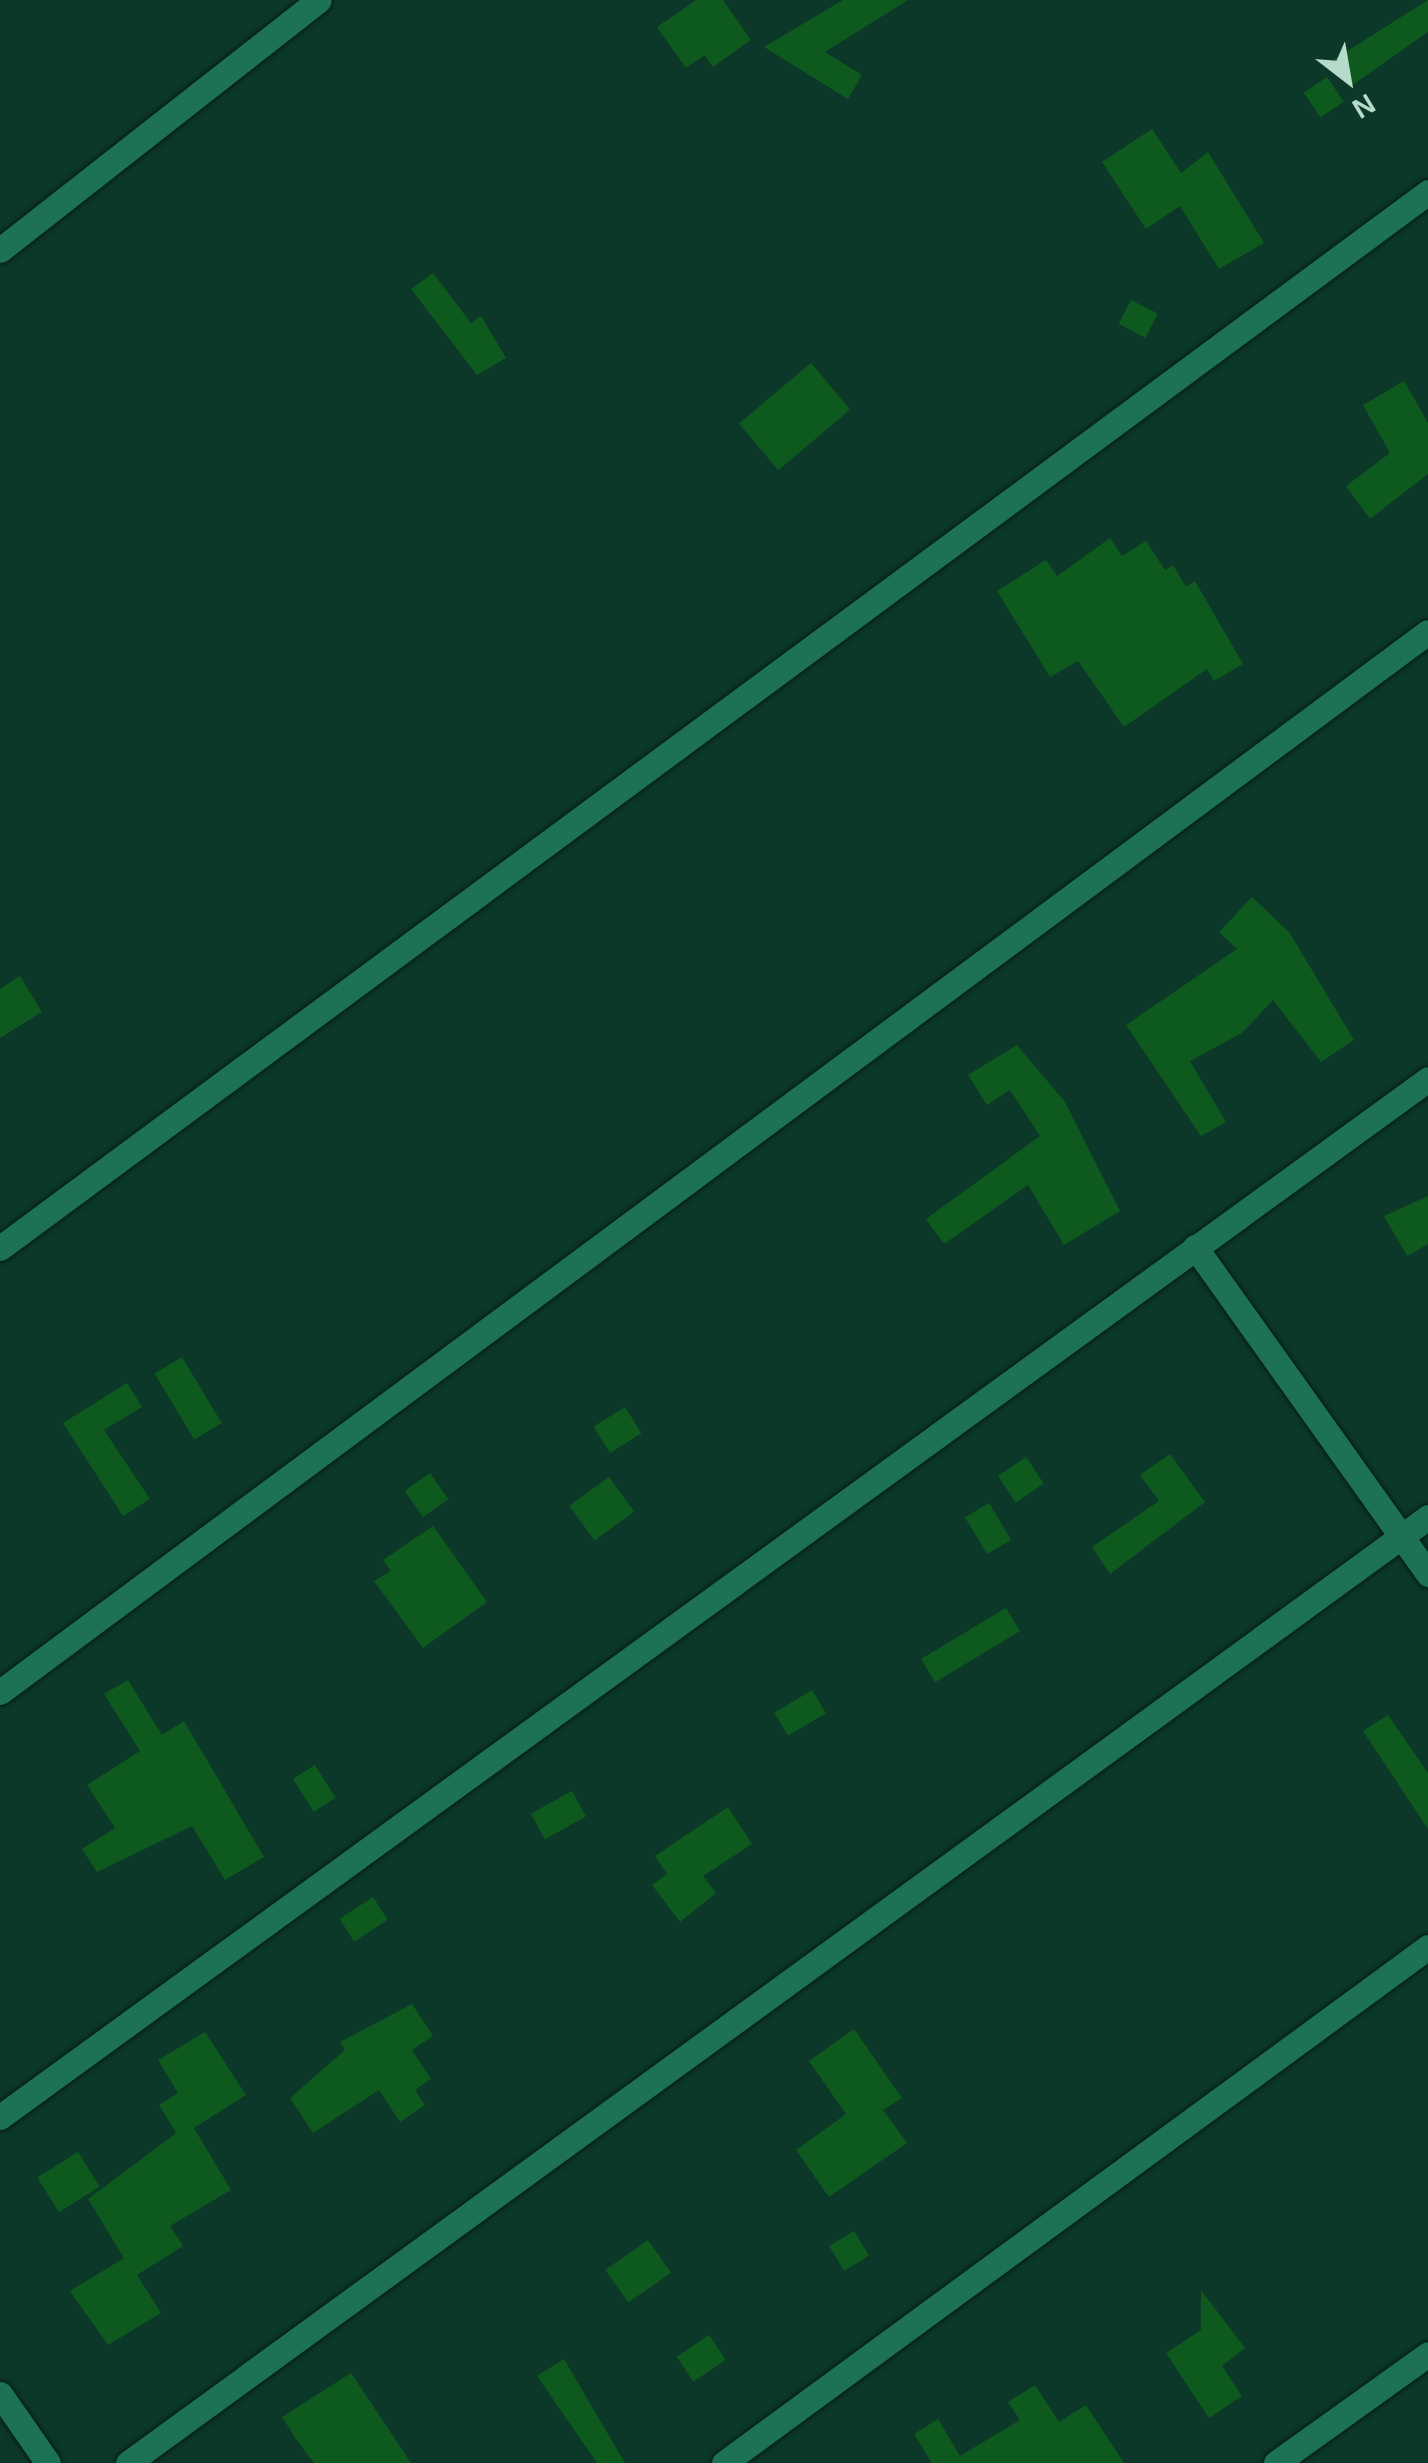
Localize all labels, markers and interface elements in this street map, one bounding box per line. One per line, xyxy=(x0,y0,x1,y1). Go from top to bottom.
north arrow xyxy=(1298,30,1398,130)
text: N xyxy=(1347,88,1380,125)

